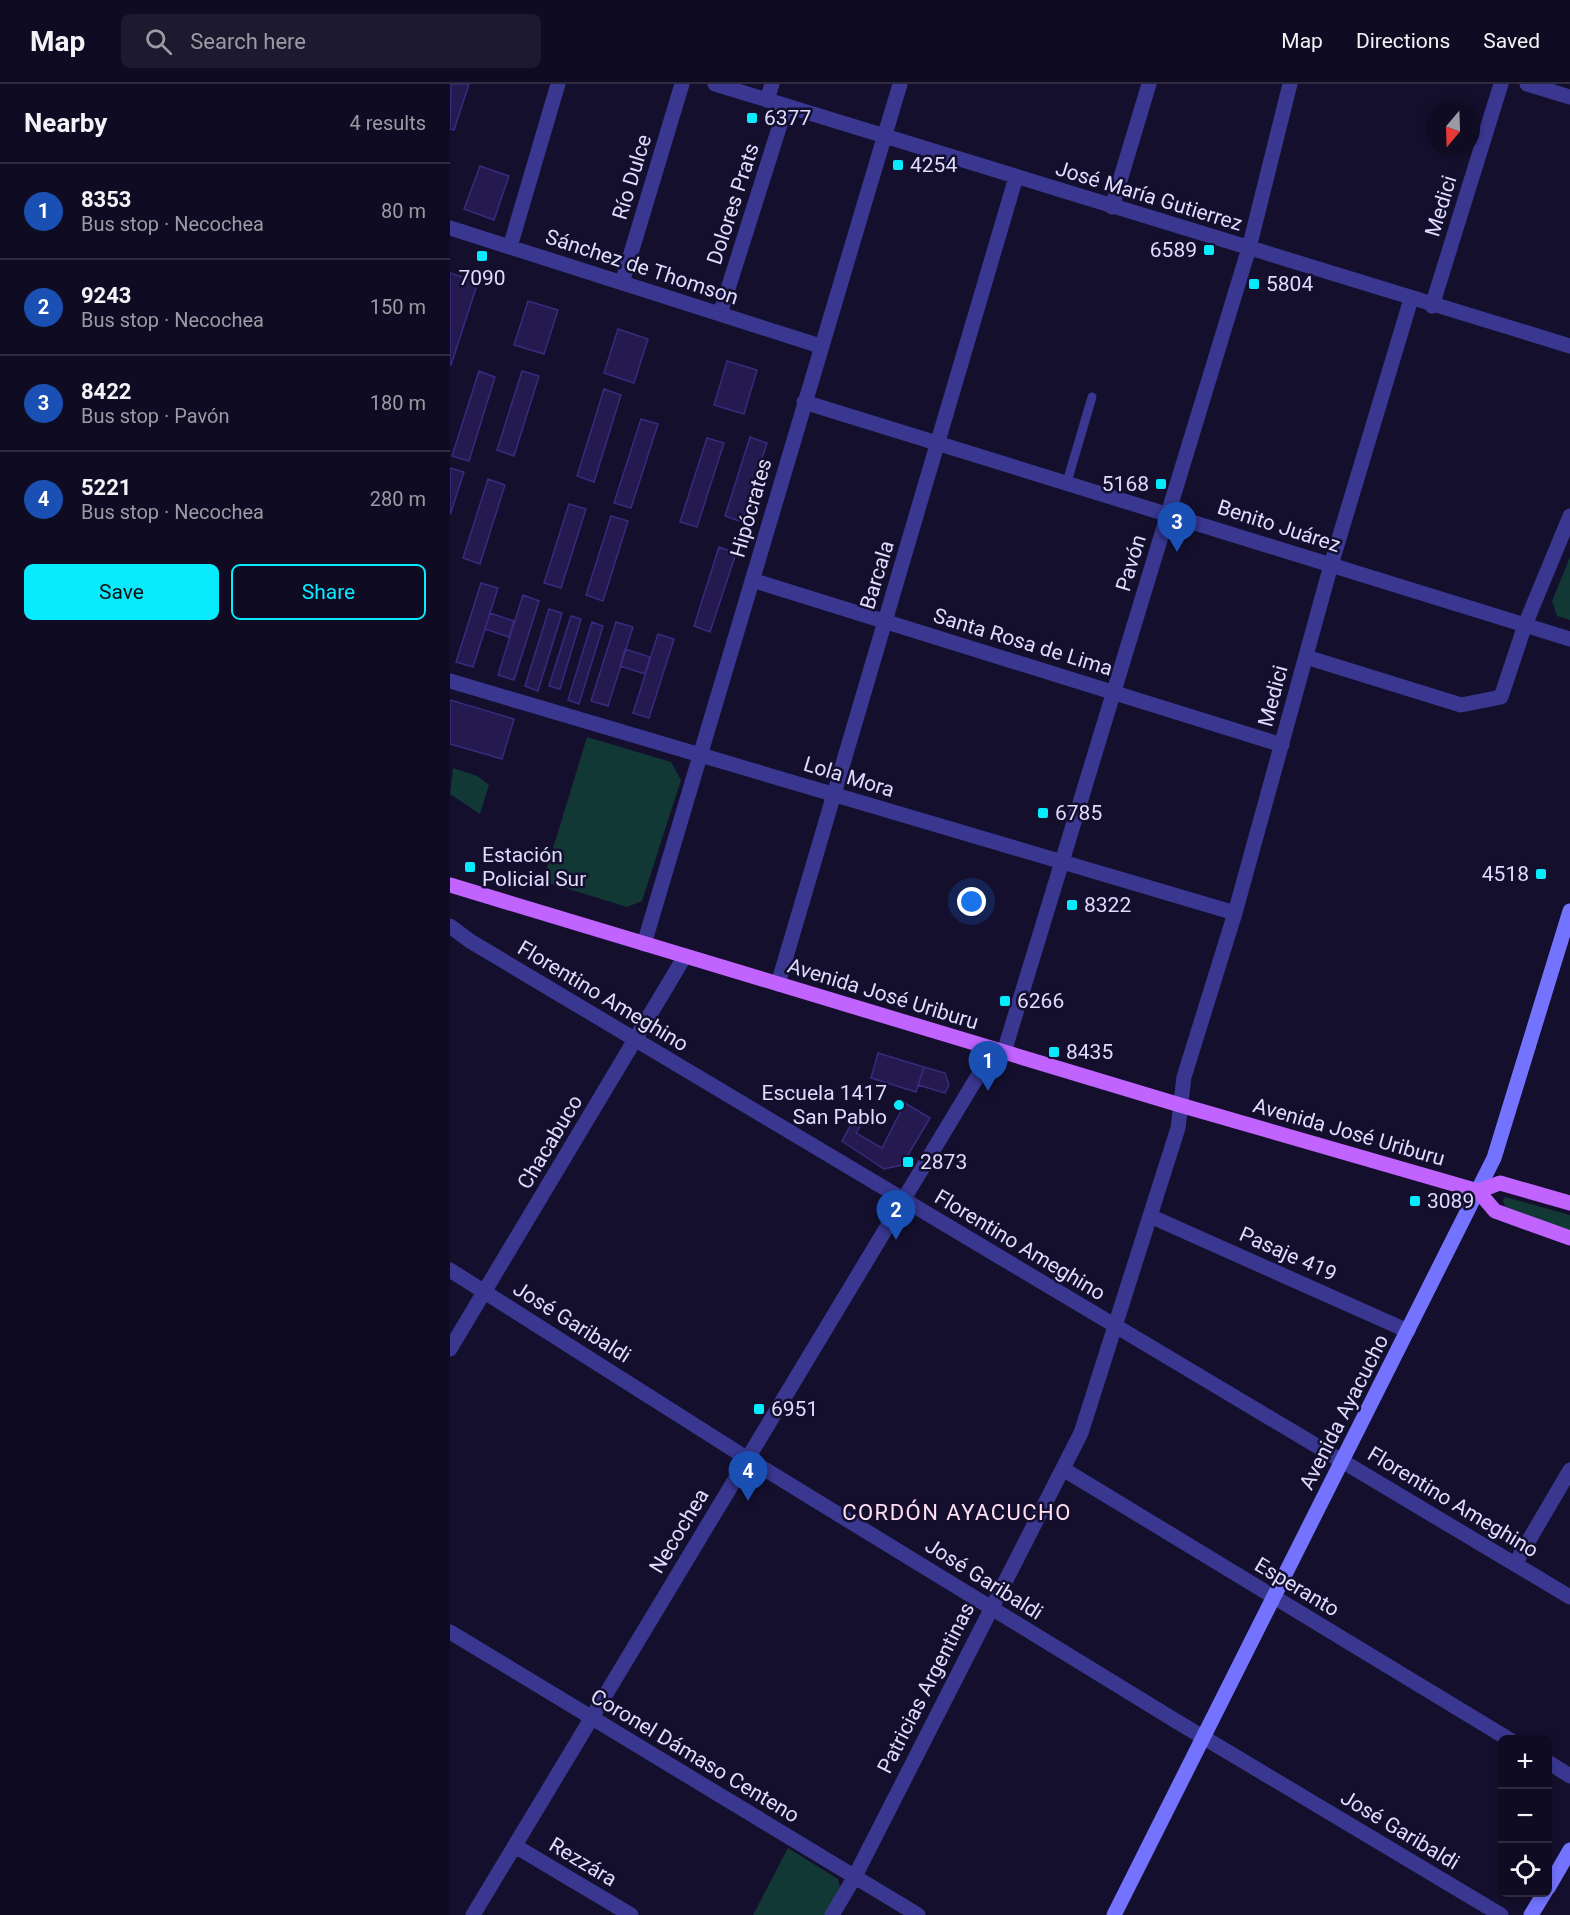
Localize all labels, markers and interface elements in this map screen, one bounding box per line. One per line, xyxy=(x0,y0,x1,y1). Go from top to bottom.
search box xyxy=(121,14,541,68)
text: Map xyxy=(30,25,85,58)
icon: search xyxy=(142,25,175,58)
text: Search here xyxy=(190,29,306,54)
text: Map xyxy=(1281,29,1323,53)
text: Directions xyxy=(1356,29,1450,53)
text: Saved xyxy=(1483,29,1540,53)
north arrow xyxy=(1426,102,1480,156)
place label: 6377 xyxy=(764,106,811,130)
text: Nearby xyxy=(24,108,107,138)
text: 4 results xyxy=(350,111,426,135)
marker: 6377 xyxy=(745,111,759,125)
street label: Río Dulce xyxy=(608,131,656,223)
street label: Dolores Prats xyxy=(702,140,764,268)
place label: 4254 xyxy=(910,153,957,177)
street label: José María Gutierrez xyxy=(1053,156,1245,236)
marker: 4254 xyxy=(891,158,905,172)
street label: Medici xyxy=(1420,173,1462,239)
text: 8353 xyxy=(81,187,132,212)
text: 1 xyxy=(38,199,49,223)
text: 80 m xyxy=(381,199,426,223)
text: Bus stop · Necochea xyxy=(81,212,264,236)
street label: Sánchez de Thomson xyxy=(542,224,742,310)
place label: 6589 xyxy=(1150,238,1197,262)
marker: 6589 xyxy=(1202,243,1216,257)
marker: 7090 xyxy=(475,249,489,263)
place label: 7090 xyxy=(458,266,506,290)
place label: 5804 xyxy=(1266,272,1313,296)
marker: 5804 xyxy=(1247,277,1261,291)
text: 9243 xyxy=(81,283,132,308)
text: 2 xyxy=(38,295,49,319)
text: 150 m xyxy=(370,295,426,319)
text: Bus stop · Necochea xyxy=(81,308,264,332)
text: 8422 xyxy=(81,379,132,404)
text: 3 xyxy=(38,391,49,415)
text: 180 m xyxy=(370,391,426,415)
text: Bus stop · Pavón xyxy=(81,404,229,428)
street label: Hipócrates xyxy=(725,456,777,560)
place label: 5168 xyxy=(1102,472,1149,496)
text: 5221 xyxy=(81,475,132,500)
marker: 5168 xyxy=(1154,477,1168,491)
text: 4 xyxy=(38,487,49,511)
text: 280 m xyxy=(370,487,426,511)
street label: Benito Juárez xyxy=(1214,495,1344,557)
text: Bus stop · Necochea xyxy=(81,500,264,524)
pin: 3 xyxy=(1158,502,1196,552)
street label: Pavón xyxy=(1111,532,1151,594)
street label: Barcala xyxy=(855,538,899,612)
button: Save xyxy=(24,564,219,620)
button: Share xyxy=(231,564,426,620)
street label: Santa Rosa de Lima xyxy=(931,603,1115,681)
street label: Medici xyxy=(1253,663,1293,729)
street label: Lola Mora xyxy=(801,752,897,802)
place label: 6785 xyxy=(1055,801,1102,825)
marker: 6785 xyxy=(1036,806,1050,820)
place label: Estación Policial Sur xyxy=(482,843,586,891)
marker: Estación Policial Sur xyxy=(463,860,477,874)
place label: 4518 xyxy=(1482,862,1529,886)
marker: 4518 xyxy=(1534,867,1548,881)
your location xyxy=(957,887,986,916)
place label: 8322 xyxy=(1084,893,1131,917)
marker: 8322 xyxy=(1065,898,1079,912)
street label: Florentino Ameghino xyxy=(514,936,693,1056)
street label: Avenida José Uriburu xyxy=(785,954,981,1034)
place label: 6266 xyxy=(1017,989,1064,1013)
marker: 6266 xyxy=(998,994,1012,1008)
place label: 8435 xyxy=(1066,1040,1113,1064)
pin: 1 xyxy=(968,1042,1008,1091)
marker: 8435 xyxy=(1047,1045,1061,1059)
place label: Escuela 1417 San Pablo xyxy=(762,1081,887,1129)
street label: Chacabuco xyxy=(513,1091,587,1193)
street label: Avenida José Uriburu xyxy=(1250,1093,1448,1171)
marker: Escuela 1417 San Pablo xyxy=(892,1098,906,1112)
place label: 2873 xyxy=(920,1150,967,1174)
marker: 2873 xyxy=(901,1155,915,1169)
street label: Florentino Ameghino xyxy=(931,1185,1110,1305)
place label: 3089 xyxy=(1427,1189,1474,1213)
pin: 2 xyxy=(876,1190,916,1240)
marker: 3089 xyxy=(1408,1194,1422,1208)
street label: Pasaje 419 xyxy=(1236,1222,1340,1286)
street label: José Garibaldi xyxy=(509,1276,635,1368)
street label: Avenida Ayacucho xyxy=(1294,1330,1394,1494)
place label: 6951 xyxy=(771,1397,818,1421)
marker: 6951 xyxy=(752,1402,766,1416)
street label: Florentino Ameghino xyxy=(1364,1442,1543,1562)
pin: 4 xyxy=(728,1452,768,1501)
street label: Necochea xyxy=(644,1484,714,1578)
district label: CORDÓN AYACUCHO xyxy=(842,1499,1072,1525)
street label: José Garibaldi xyxy=(921,1533,1047,1625)
street label: Esperanto xyxy=(1250,1552,1344,1622)
street label: Patricias Argentinas xyxy=(873,1599,979,1777)
street label: Coronel Dámaso Centeno xyxy=(587,1684,803,1828)
map controls xyxy=(1498,1735,1552,1897)
button: + xyxy=(1498,1735,1552,1789)
street label: José Garibaldi xyxy=(1336,1785,1464,1875)
button: − xyxy=(1498,1789,1552,1843)
street label: Rezzára xyxy=(545,1833,621,1891)
button: locate xyxy=(1498,1843,1552,1897)

